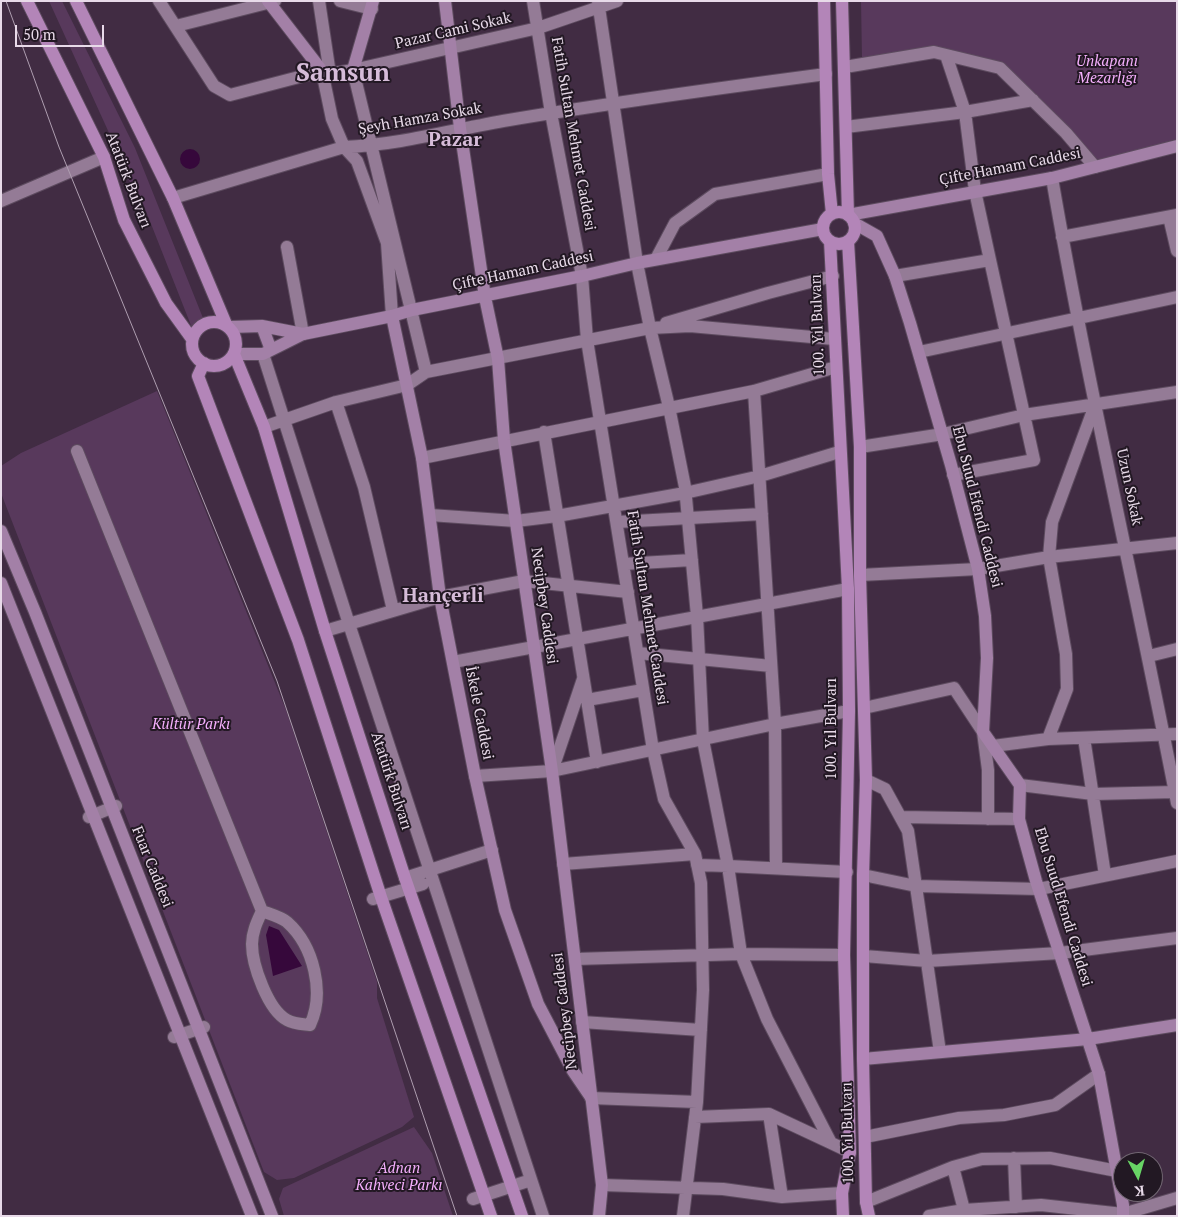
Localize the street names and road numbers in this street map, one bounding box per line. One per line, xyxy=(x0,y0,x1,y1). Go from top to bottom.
street label: Pazar Cami Sokak xyxy=(393,9,513,53)
street label: Fatih Sultan Mehmet Caddesi xyxy=(547,36,599,232)
street label: Şeyh Hamza Sokak xyxy=(357,99,483,139)
street label: Atatürk Bulvarı xyxy=(101,129,155,231)
street label: Çifte Hamam Caddesi xyxy=(938,144,1082,190)
street label: Çifte Hamam Caddesi xyxy=(451,247,595,295)
street label: 100. Yıl Bulvarı xyxy=(807,274,829,376)
street label: Ebu Suud Efendi Caddesi xyxy=(948,425,1006,589)
street label: Uzun Sokak xyxy=(1112,447,1146,527)
street label: Fatih Sultan Mehmet Caddesi xyxy=(623,509,671,707)
street label: Necipbey Caddesi xyxy=(527,547,561,665)
street label: İskele Caddesi xyxy=(461,665,497,761)
street label: 100. Yıl Bulvarı xyxy=(823,678,841,780)
street label: Atatürk Bulvarı xyxy=(367,730,415,832)
street label: Fuar Caddesi xyxy=(128,824,176,910)
street label: Ebu Suud Efendi Caddesi xyxy=(1030,825,1096,989)
street label: Necipbey Caddesi xyxy=(549,952,581,1070)
street label: 100. Yıl Bulvarı xyxy=(838,1082,858,1184)

